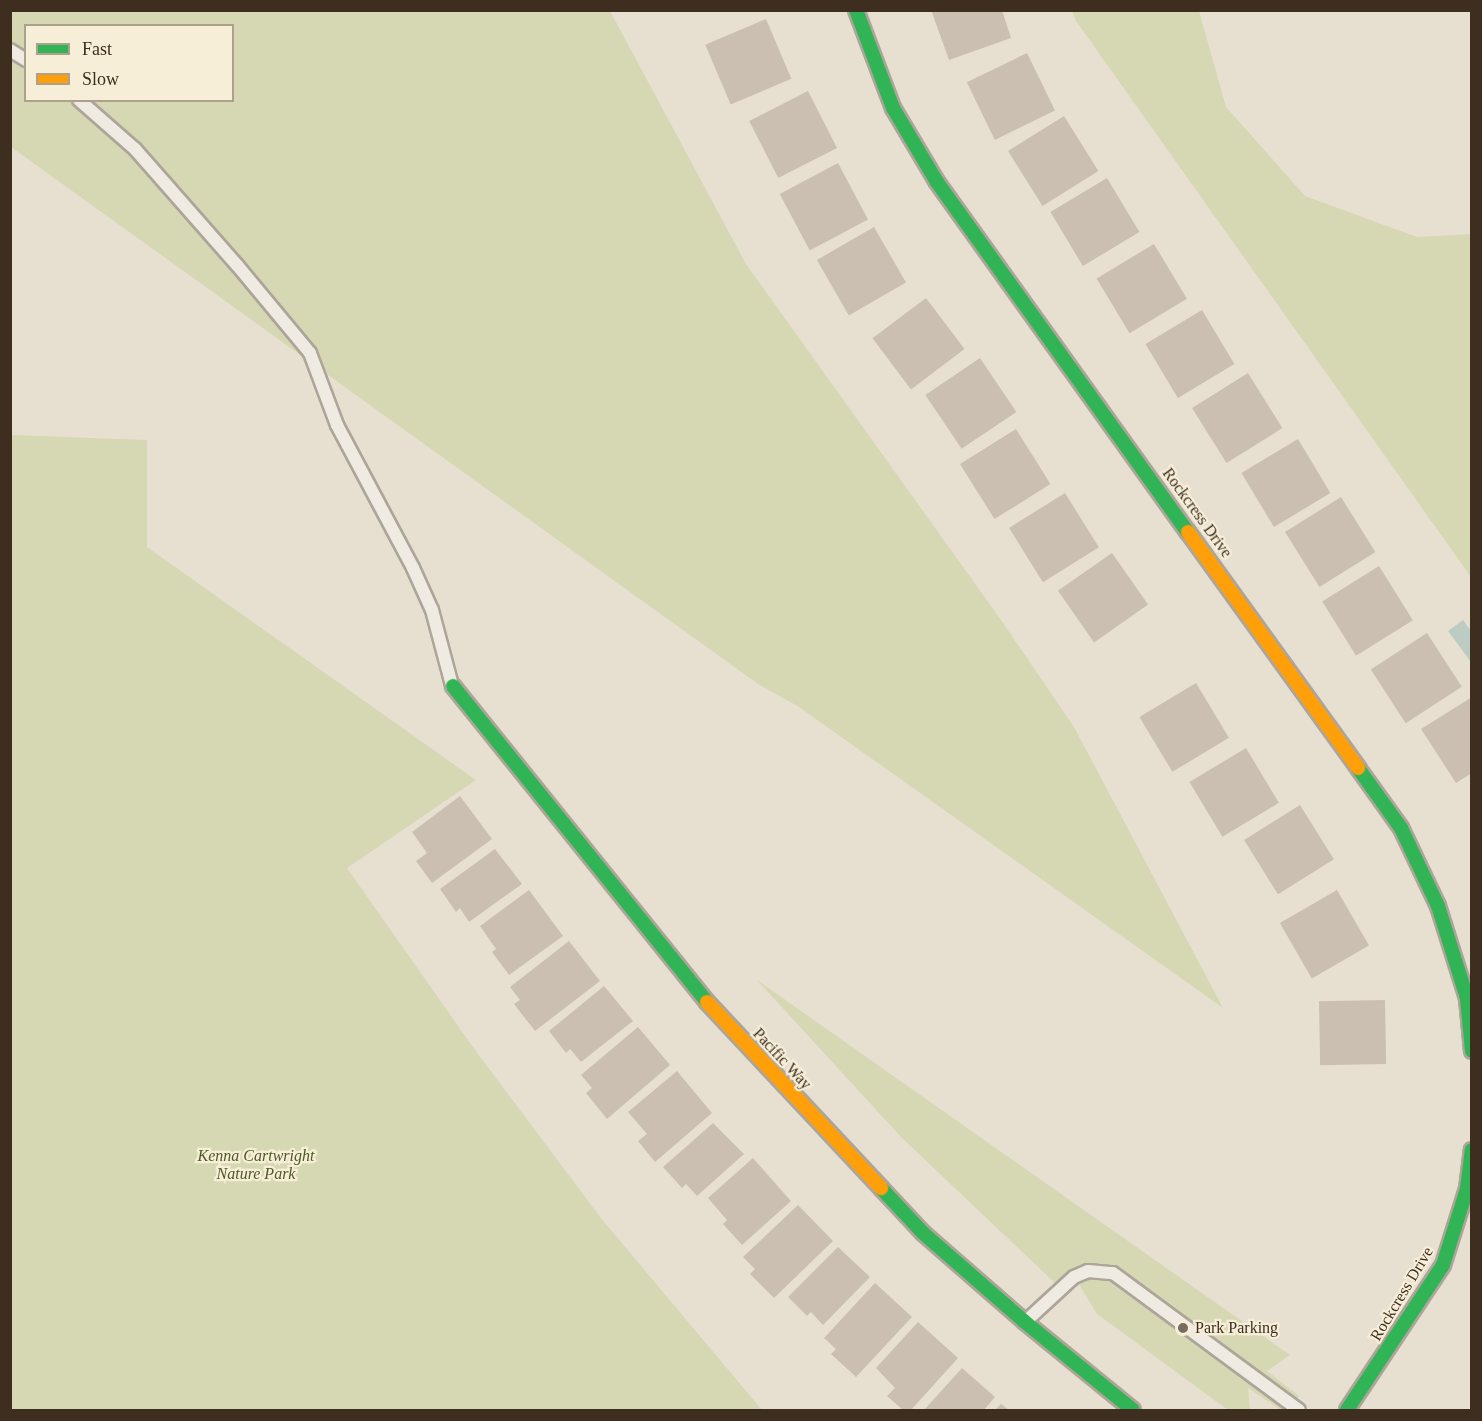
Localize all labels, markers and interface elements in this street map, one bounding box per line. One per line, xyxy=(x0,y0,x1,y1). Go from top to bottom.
legend xyxy=(24,24,234,102)
text: Fast xyxy=(82,39,112,59)
text: Slow xyxy=(82,69,119,89)
street label: Rockcress Drive xyxy=(1158,464,1236,562)
street label: Pacific Way xyxy=(749,1024,815,1094)
park label: Kenna Cartwright Nature Park xyxy=(198,1146,314,1184)
street label: Rockcress Drive xyxy=(1366,1244,1438,1344)
place label: Park Parking xyxy=(1195,1318,1278,1338)
marker: Park Parking xyxy=(1176,1321,1190,1335)

